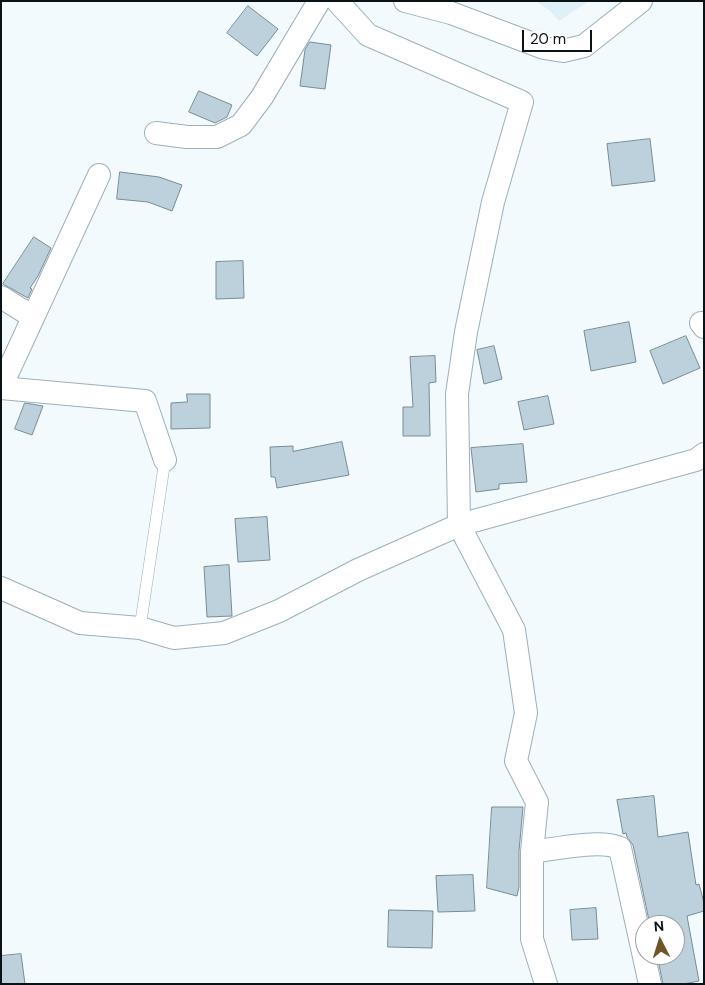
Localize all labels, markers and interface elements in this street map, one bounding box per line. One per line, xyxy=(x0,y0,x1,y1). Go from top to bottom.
scale bar xyxy=(525,20,595,52)
text: 20 m xyxy=(530,29,566,49)
north arrow xyxy=(635,915,685,965)
text: N xyxy=(653,917,665,935)

